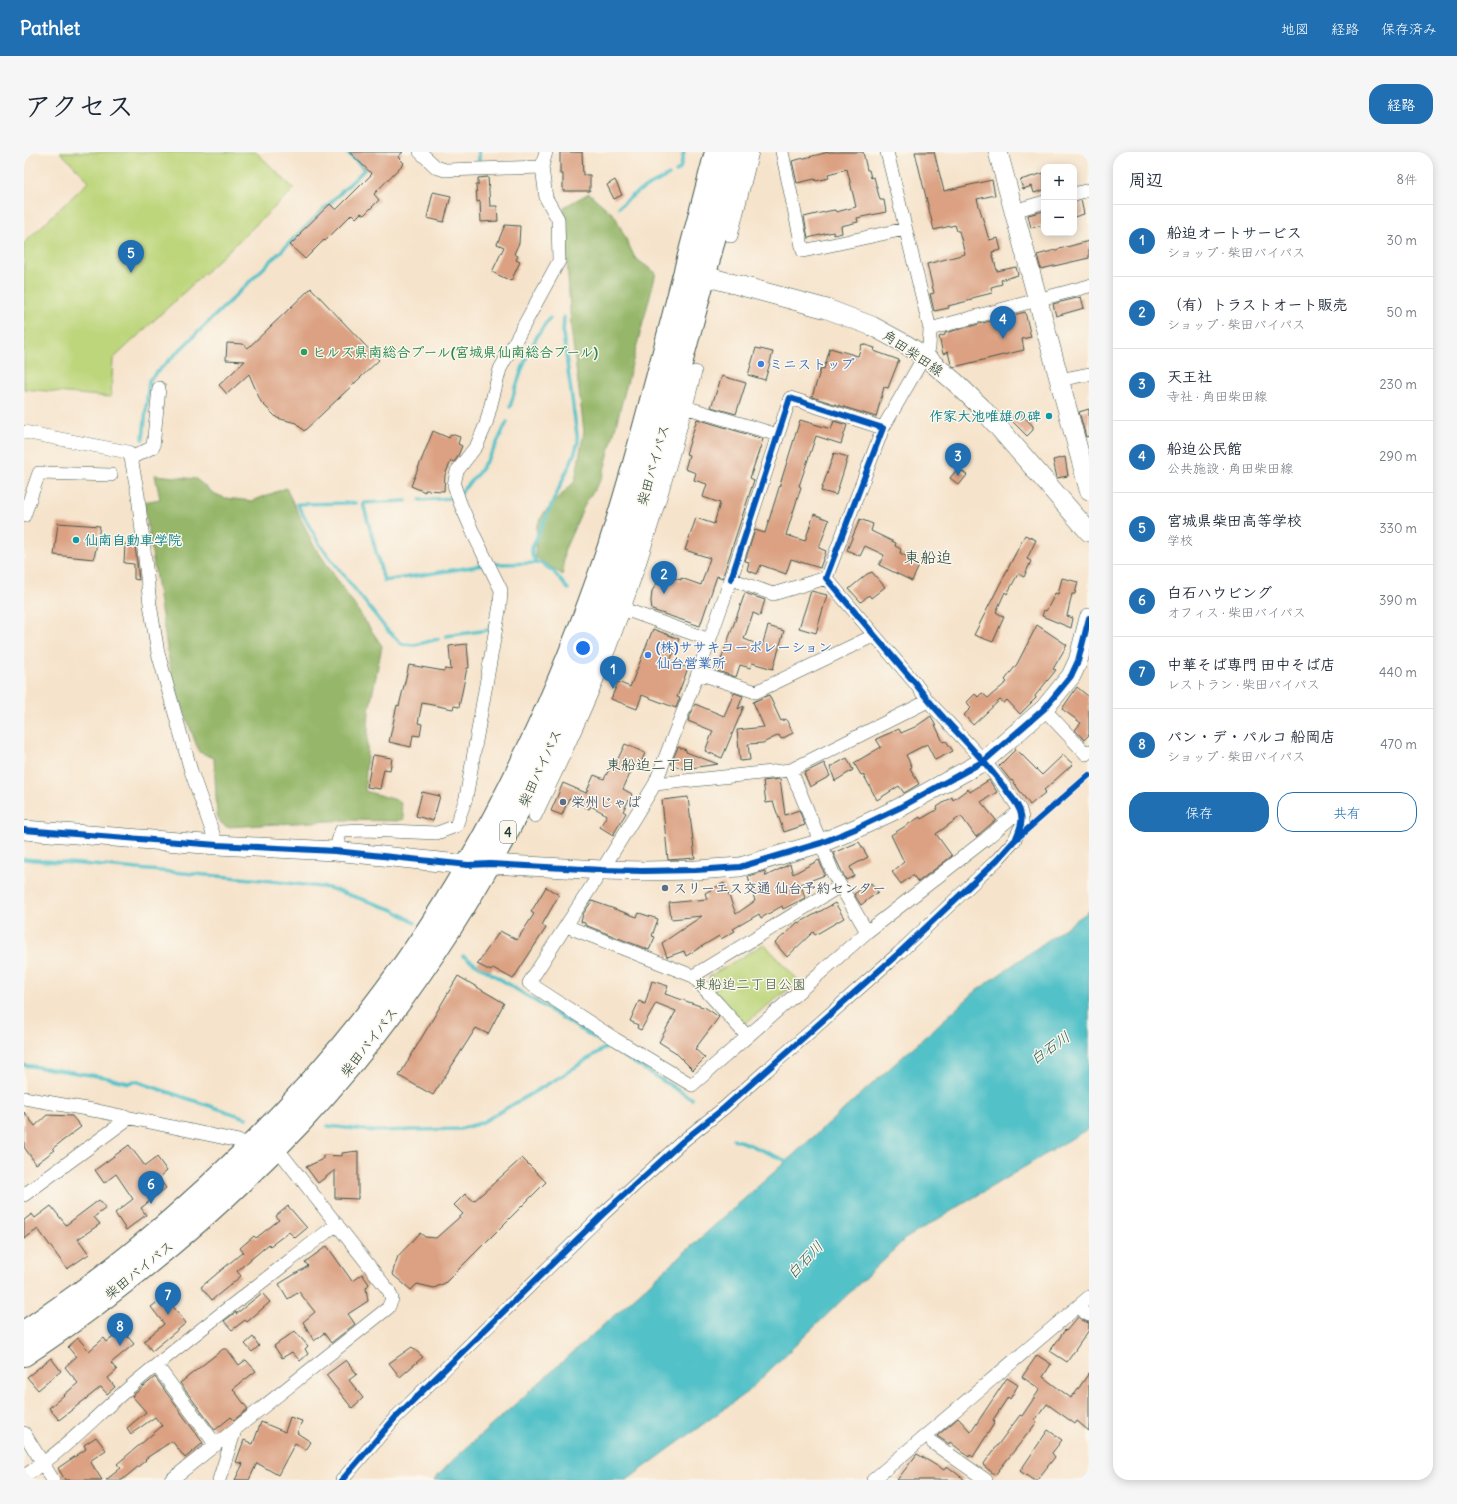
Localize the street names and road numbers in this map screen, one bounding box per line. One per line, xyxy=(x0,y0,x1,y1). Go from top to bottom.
street label: 角田柴田線 xyxy=(879,326,947,380)
street label: 柴田バイパス xyxy=(633,422,673,508)
street label: 柴田バイパス xyxy=(514,726,566,810)
road number: 4 xyxy=(500,821,516,843)
street label: 柴田バイパス xyxy=(336,1003,402,1081)
street label: 柴田バイパス xyxy=(101,1237,177,1303)

